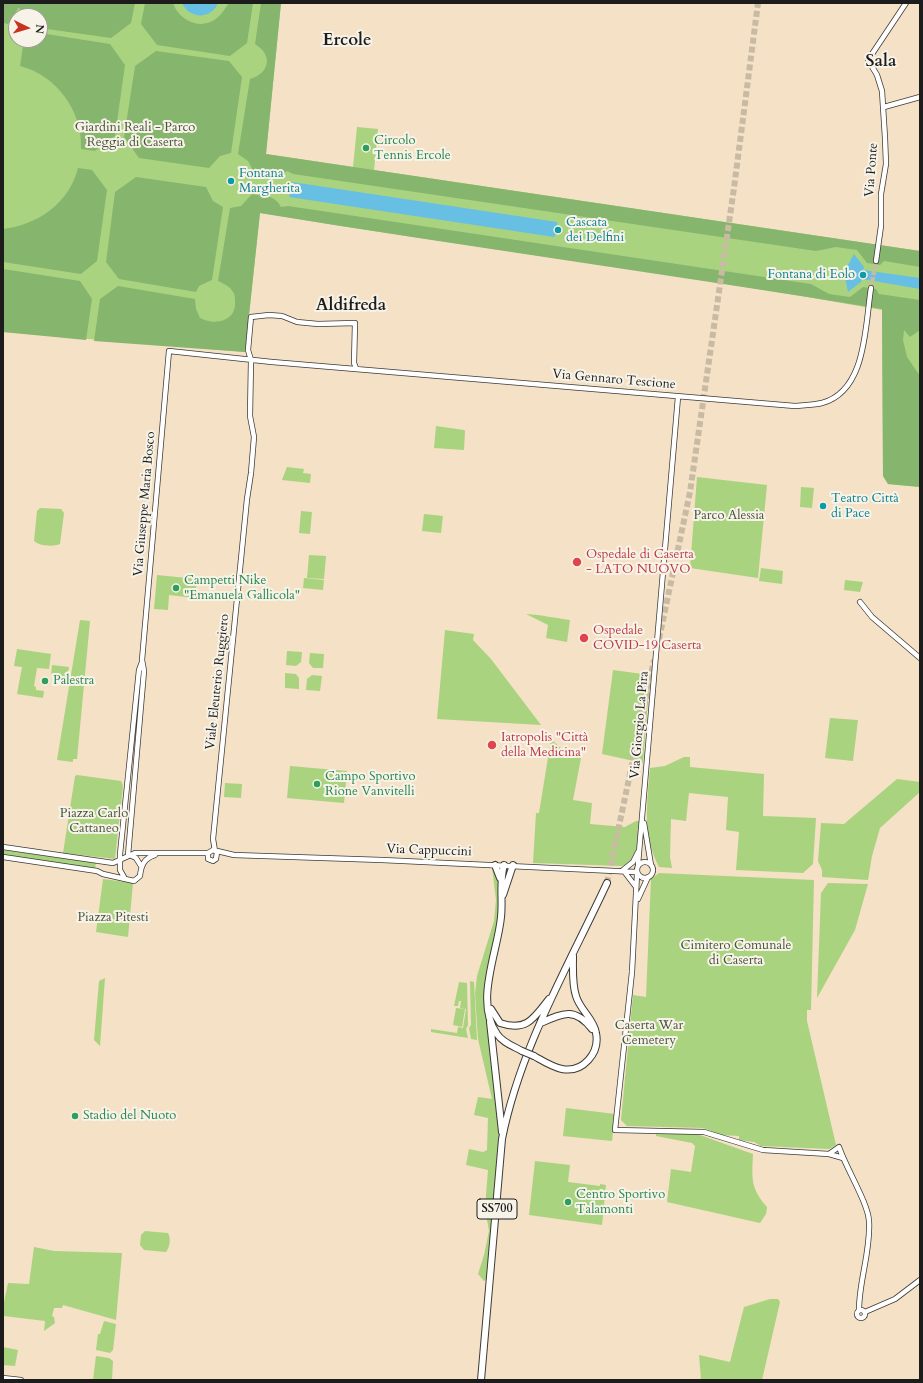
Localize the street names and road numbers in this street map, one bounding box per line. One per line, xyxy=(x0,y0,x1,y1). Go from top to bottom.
street label: Via Ponte xyxy=(862,142,882,198)
street label: Via Gennaro Tescione xyxy=(552,367,676,393)
street label: Via Giuseppe Maria Bosco xyxy=(131,431,159,577)
street label: Viale Eleuterio Ruggiero xyxy=(203,613,233,751)
street label: Via Giorgio La Pira xyxy=(628,670,652,780)
street label: Via Cappuccini xyxy=(386,842,472,860)
road number: SS700 xyxy=(477,1199,517,1219)

